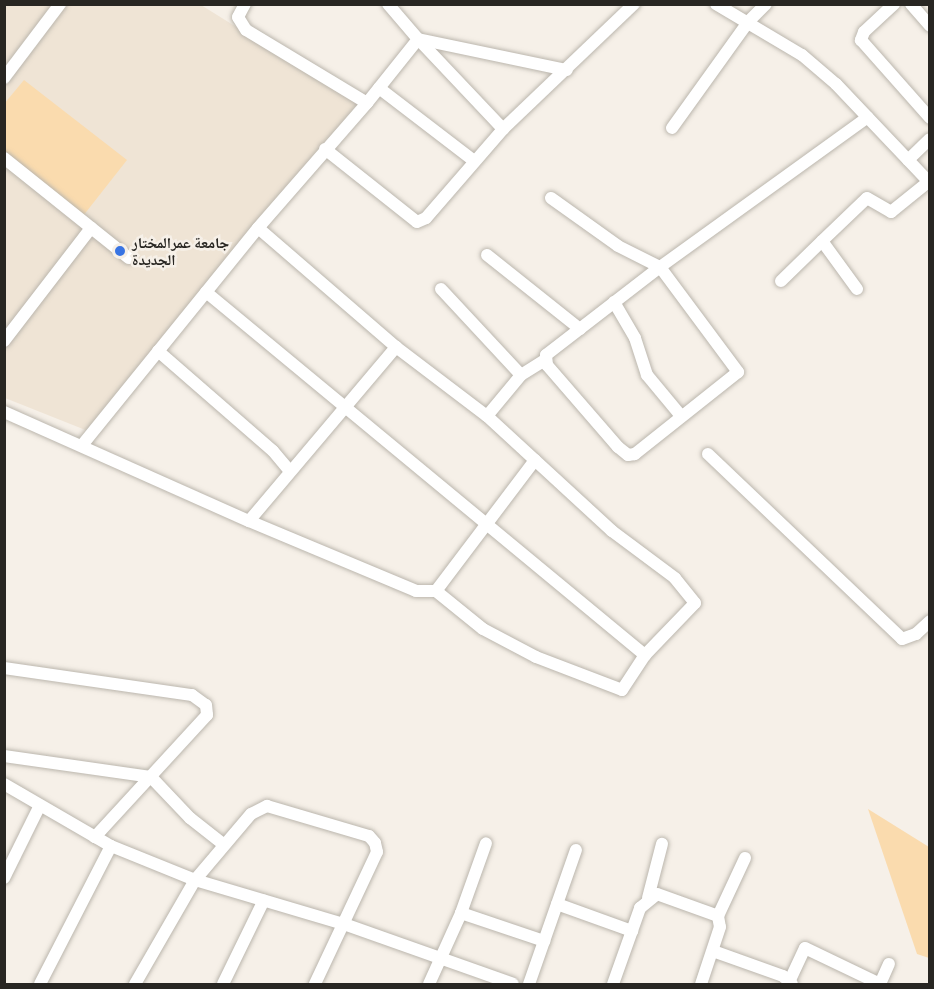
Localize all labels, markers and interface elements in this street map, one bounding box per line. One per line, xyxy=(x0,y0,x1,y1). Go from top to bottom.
place label: جامعة عمرالمختار الجديدة xyxy=(132,233,229,268)
marker: جامعة عمرالمختار الجديدة xyxy=(113,244,127,258)

